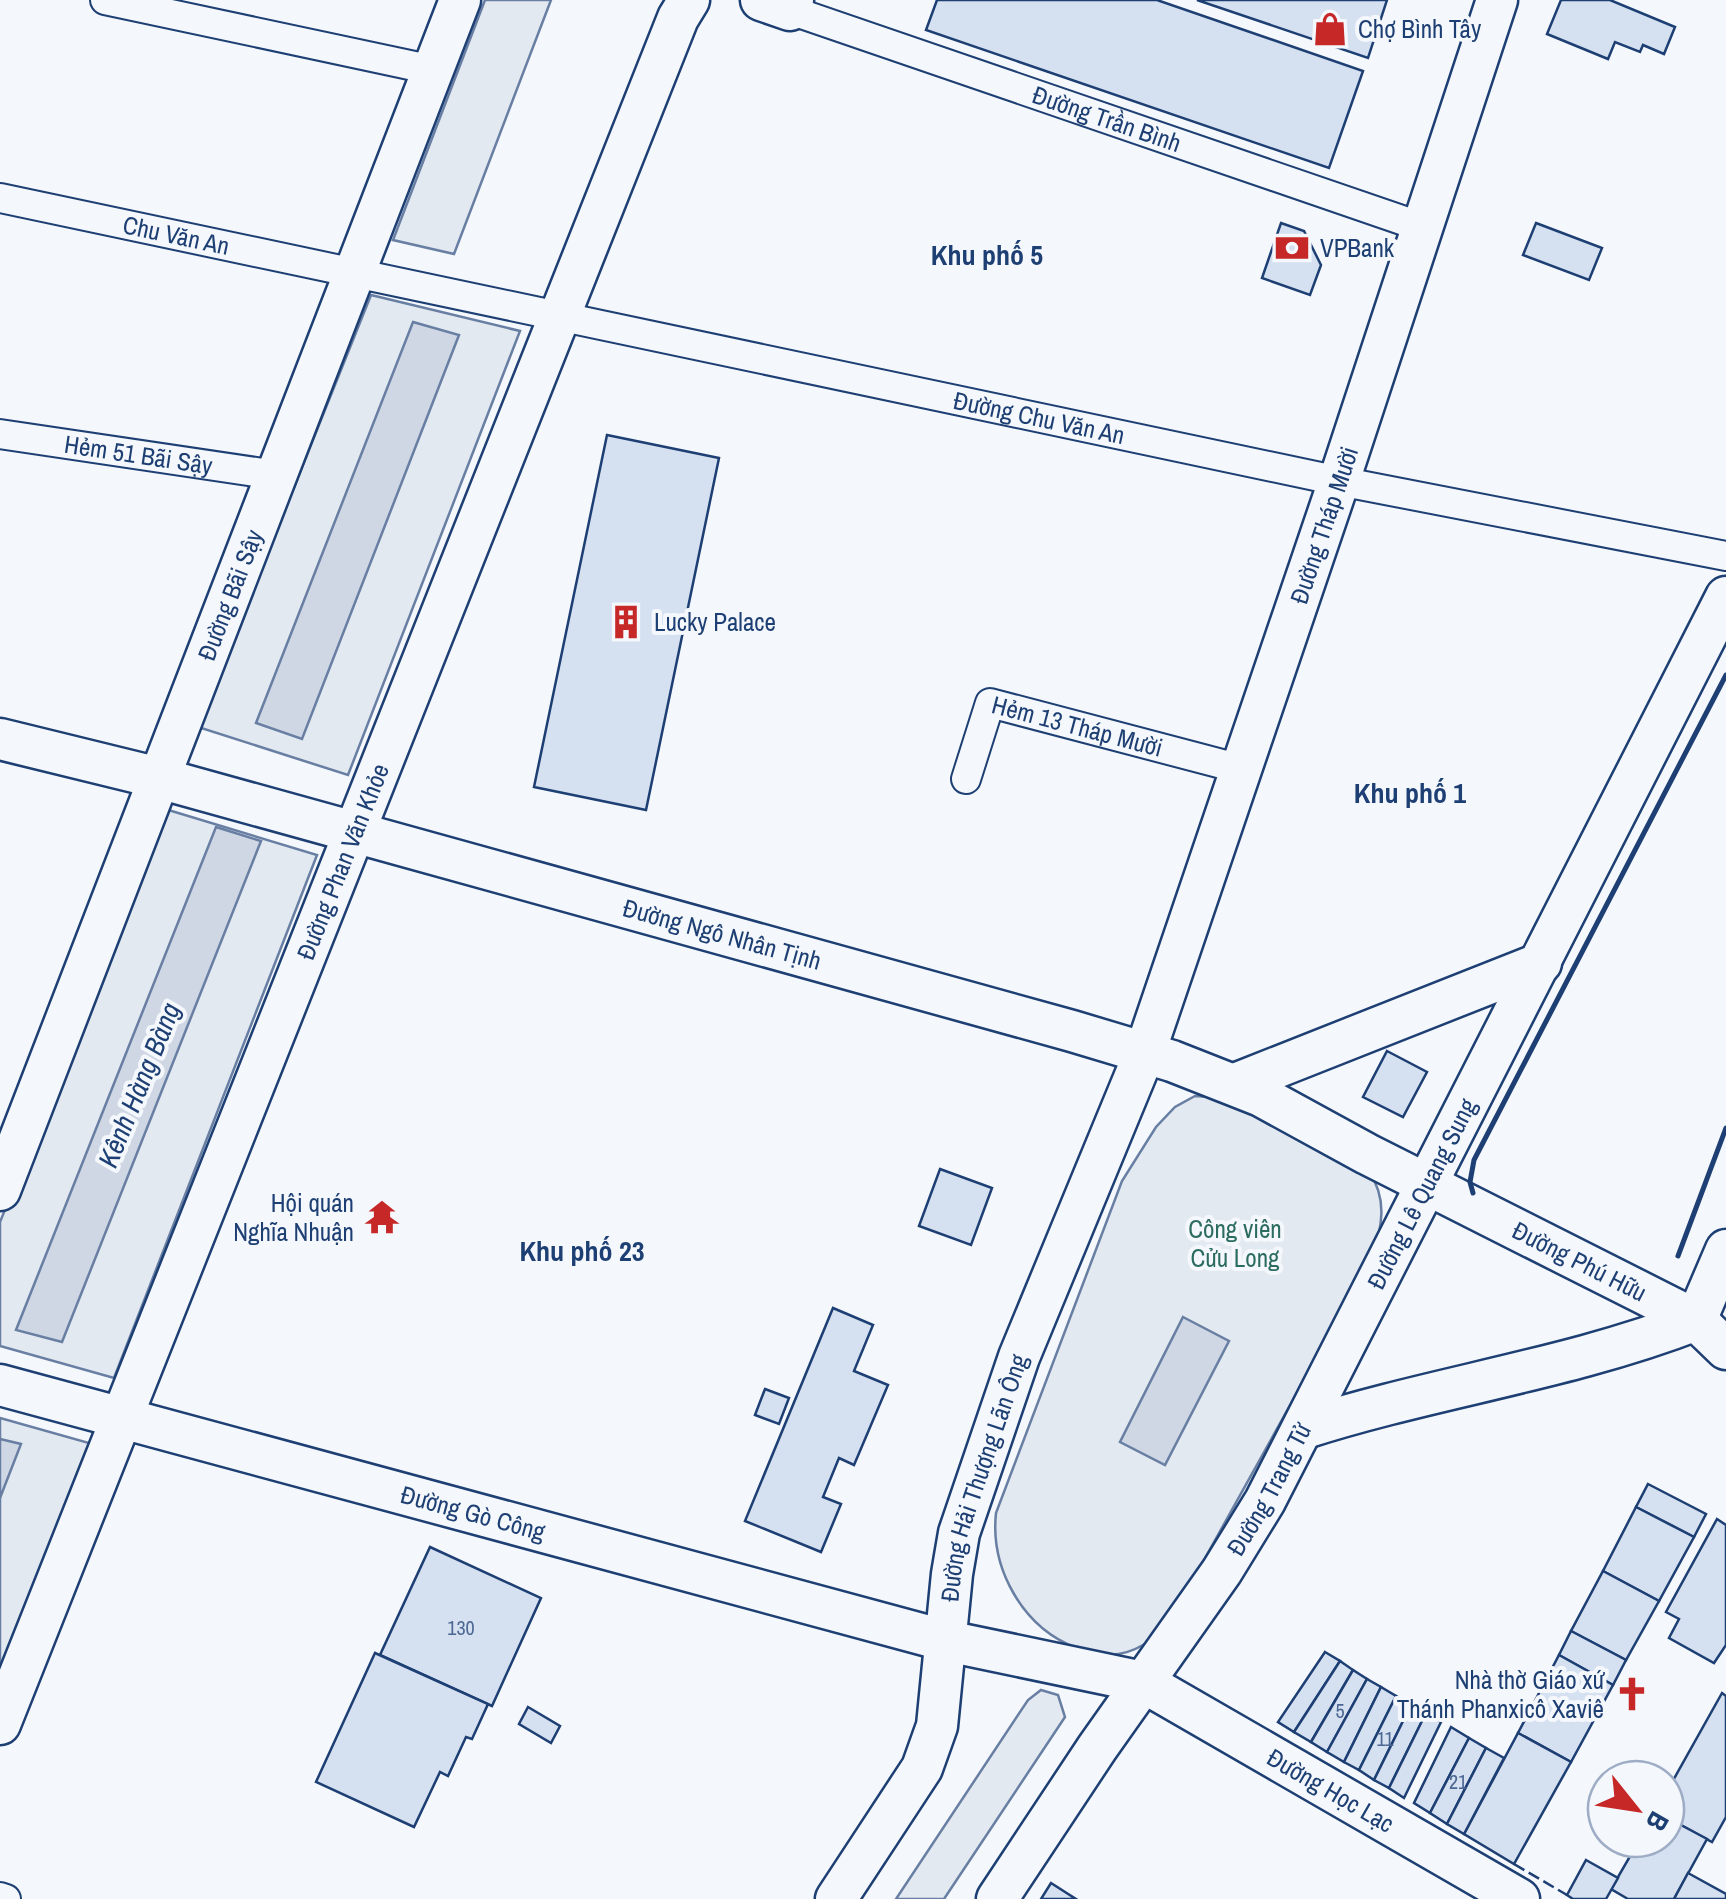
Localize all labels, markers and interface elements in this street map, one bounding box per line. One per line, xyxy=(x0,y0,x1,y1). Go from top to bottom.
shop icon: Chợ Bình Tây xyxy=(1311,10,1349,48)
place label: Chợ Bình Tây xyxy=(1358,12,1482,46)
street label: Đường Trần Bình xyxy=(1028,78,1186,160)
street label: Chu Văn An xyxy=(120,207,232,263)
bank icon: VPBank xyxy=(1273,229,1311,267)
place label: VPBank xyxy=(1320,231,1395,265)
district label: Khu phố 5 xyxy=(931,236,1043,274)
street label: Đường Chu Văn An xyxy=(950,383,1128,452)
street label: Hẻm 51 Bãi Sậy xyxy=(62,427,216,482)
street label: Đường Tháp Mười xyxy=(1282,442,1366,608)
street label: Đường Bãi Sậy xyxy=(189,524,271,665)
building icon: Lucky Palace xyxy=(607,603,645,641)
place label: Lucky Palace xyxy=(654,605,776,639)
street label: Hẻm 13 Tháp Mười xyxy=(988,687,1166,765)
street label: Đường Phan Văn Khỏe xyxy=(288,759,397,965)
district label: Khu phố 1 xyxy=(1354,774,1466,812)
street label: Đường Ngô Nhân Tịnh xyxy=(619,890,825,978)
water label: Kênh Hàng Bàng xyxy=(89,997,189,1173)
street label: Đường Lê Quang Sung xyxy=(1359,1092,1485,1295)
place label: Hội quán Nghĩa Nhuận xyxy=(233,1186,354,1249)
temple icon: Hội quán Nghĩa Nhuận xyxy=(363,1198,401,1236)
park label: Công viên Cửu Long xyxy=(1188,1212,1282,1275)
street label: Đường Phú Hữu xyxy=(1507,1213,1652,1309)
district label: Khu phố 23 xyxy=(519,1232,645,1270)
street label: Đường Hải Thượng Lãn Ông xyxy=(932,1349,1036,1603)
street label: Đường Trang Tử xyxy=(1219,1416,1320,1562)
street label: Đường Gò Công xyxy=(397,1477,550,1549)
house number: 130 xyxy=(447,1614,475,1641)
place label: Nhà thờ Giáo xứ Thánh Phanxicô Xaviê xyxy=(1397,1663,1606,1726)
church icon: Nhà thờ Giáo xứ Thánh Phanxicô Xaviê xyxy=(1613,1675,1651,1713)
house number: 5 xyxy=(1335,1697,1345,1724)
house number: 11 xyxy=(1376,1725,1394,1752)
street label: Đường Học Lạc xyxy=(1261,1740,1400,1840)
north arrow xyxy=(1586,1759,1686,1859)
house number: 21 xyxy=(1449,1768,1467,1795)
text: B xyxy=(1637,1805,1678,1838)

